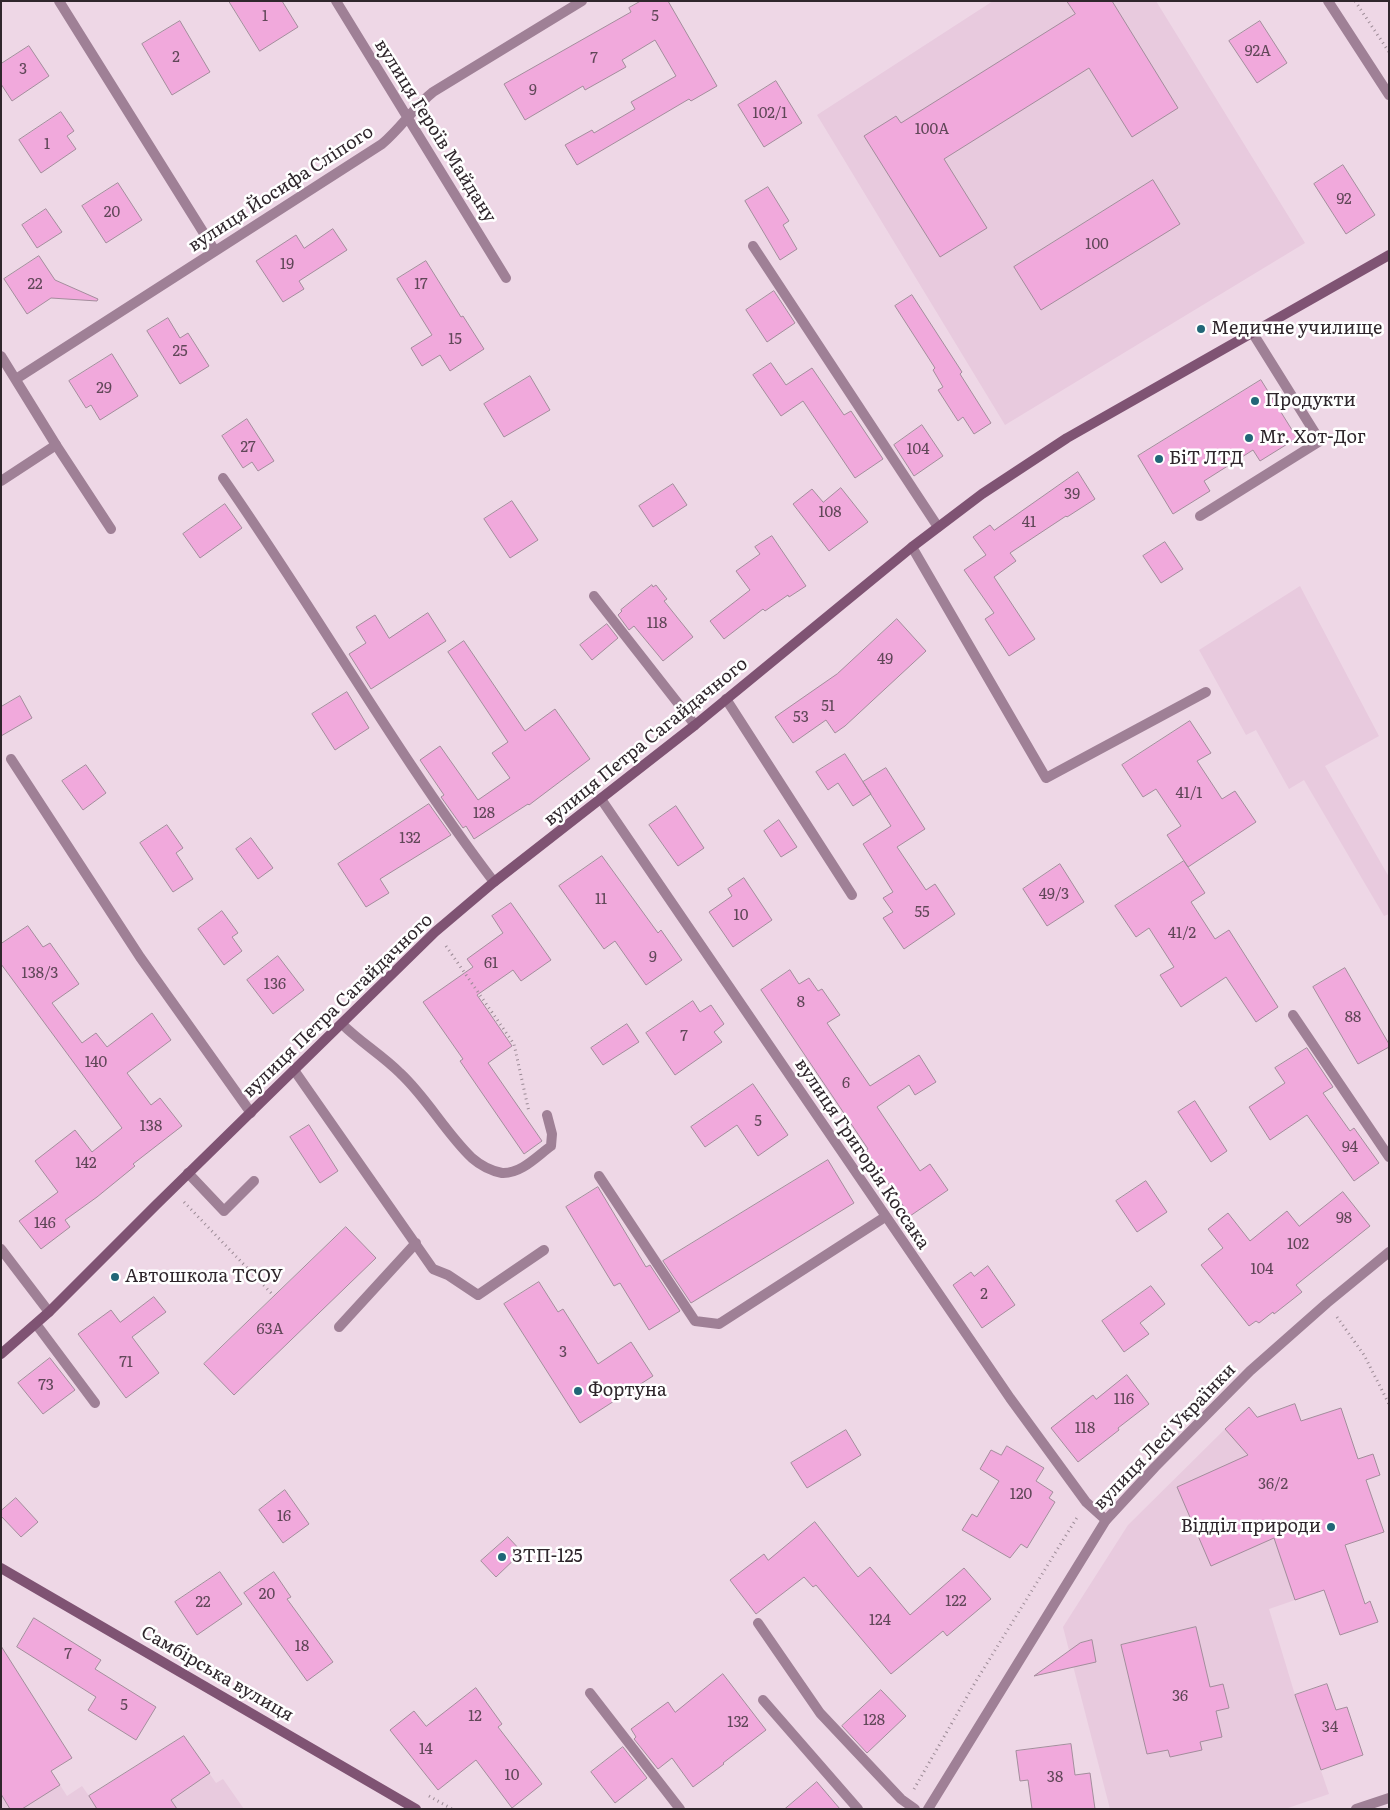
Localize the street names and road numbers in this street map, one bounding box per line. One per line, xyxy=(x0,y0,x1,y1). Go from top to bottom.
street label: вулиця Героїв Майдану xyxy=(370,35,500,227)
street label: вулиця Йосифа Сліпого xyxy=(184,121,378,257)
street label: вулиця Петра Сагайдачного xyxy=(540,653,752,831)
street label: вулиця Петра Сагайдачного xyxy=(239,909,437,1103)
street label: вулиця Григорія Коссака xyxy=(790,1054,934,1254)
street label: вулиця Лесі Українки xyxy=(1090,1359,1240,1515)
street label: Самбірська вулиця xyxy=(137,1622,297,1726)

